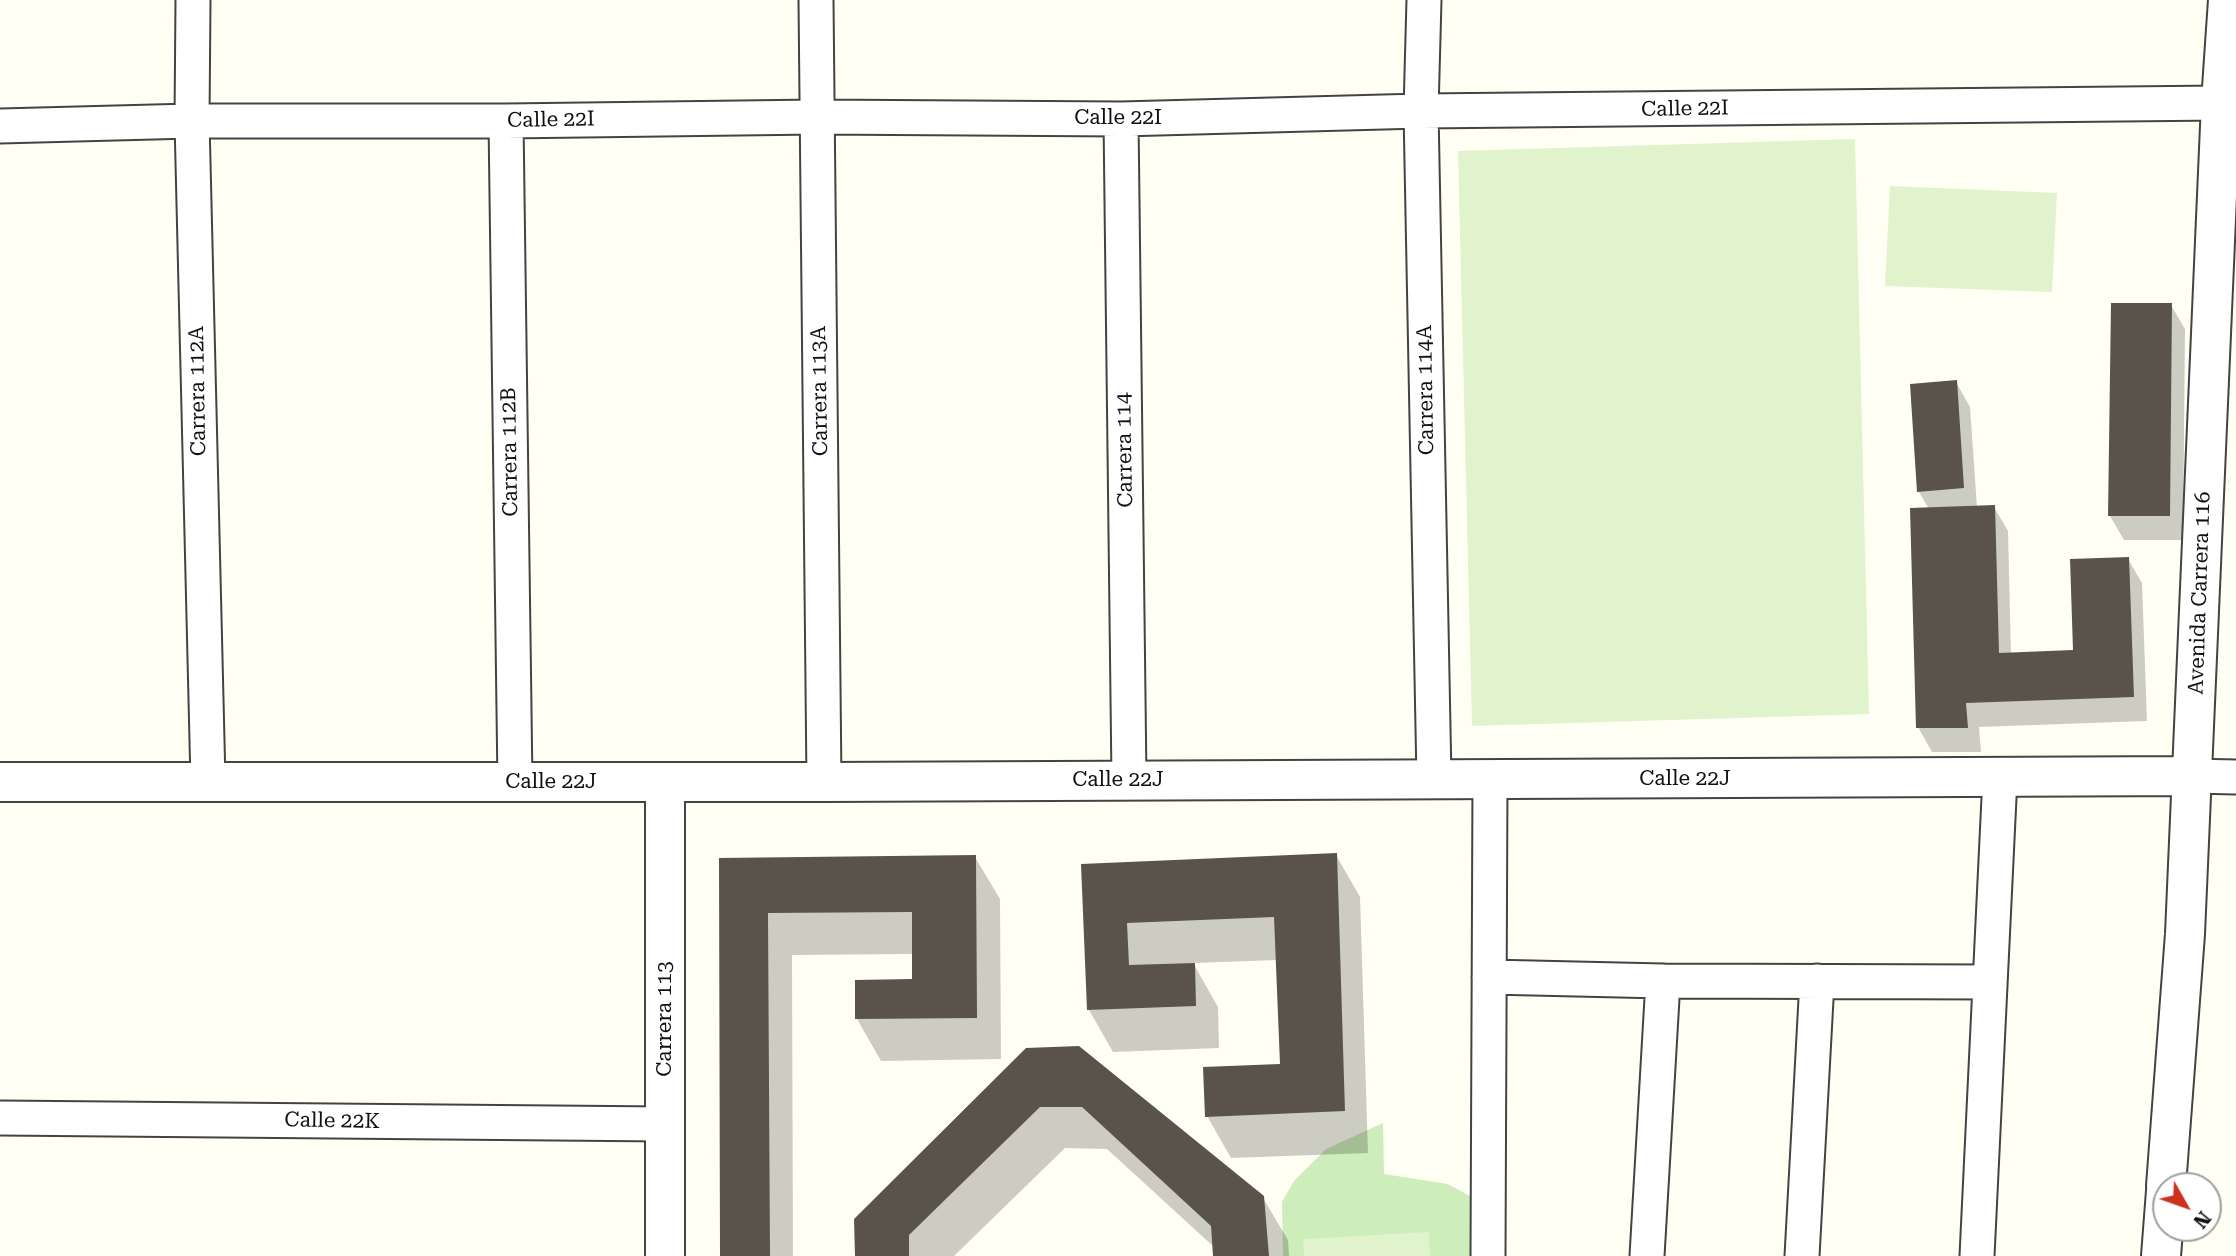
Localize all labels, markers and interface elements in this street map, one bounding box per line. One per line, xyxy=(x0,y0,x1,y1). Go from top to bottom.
street label: Calle 22I xyxy=(1641,96,1729,122)
street label: Calle 22I xyxy=(1074,105,1162,131)
street label: Calle 22I xyxy=(507,107,595,133)
street label: Carrera 114A xyxy=(1412,325,1440,455)
street label: Carrera 112A xyxy=(184,326,212,456)
street label: Carrera 113A xyxy=(806,326,834,456)
street label: Carrera 112B xyxy=(496,387,524,517)
street label: Carrera 114 xyxy=(1111,392,1139,508)
street label: Avenida Carrera 116 xyxy=(2184,491,2216,695)
street label: Calle 22J xyxy=(1639,766,1731,792)
street label: Calle 22J xyxy=(1072,767,1164,793)
street label: Calle 22J xyxy=(505,769,597,795)
street label: Carrera 113 xyxy=(652,961,678,1077)
street label: Calle 22K xyxy=(284,1108,380,1134)
north arrow xyxy=(2152,1172,2222,1242)
text: N xyxy=(2188,1207,2215,1233)

